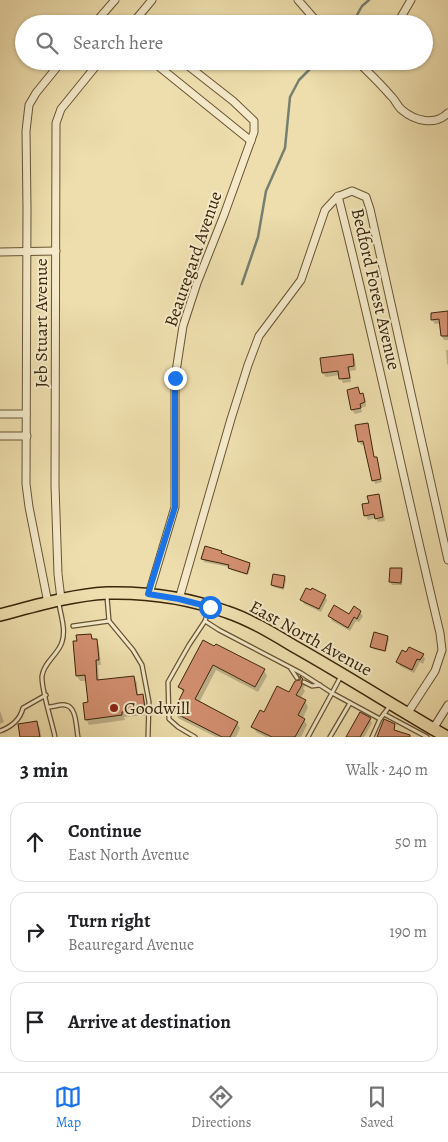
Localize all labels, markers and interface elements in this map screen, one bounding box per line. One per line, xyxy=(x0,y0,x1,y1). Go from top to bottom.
search box xyxy=(15,15,433,70)
icon: search xyxy=(33,29,61,57)
text: Search here xyxy=(73,30,163,56)
street label: Beauregard Avenue xyxy=(159,188,227,330)
street label: Bedford Forest Avenue xyxy=(346,206,406,372)
street label: Jeb Stuart Avenue xyxy=(29,258,53,388)
route end xyxy=(164,367,187,390)
street label: East North Avenue xyxy=(245,594,377,682)
route start xyxy=(199,596,222,619)
place label: Goodwill xyxy=(124,696,190,720)
marker: Goodwill xyxy=(108,702,120,714)
text: 3 min xyxy=(20,756,68,784)
text: Walk · 240 m xyxy=(346,759,428,781)
text: Continue xyxy=(68,818,142,844)
icon: ahead xyxy=(21,828,49,856)
text: 50 m xyxy=(395,831,427,853)
text: East North Avenue xyxy=(68,844,189,866)
text: Turn right xyxy=(68,908,150,934)
icon: right xyxy=(21,918,49,946)
text: 190 m xyxy=(389,921,427,943)
text: Beauregard Avenue xyxy=(68,934,194,956)
icon: arrive xyxy=(21,1008,49,1036)
text: Arrive at destination xyxy=(68,1009,231,1035)
tab: Map xyxy=(54,1083,82,1132)
tab: Directions xyxy=(191,1083,251,1132)
tab: Saved xyxy=(360,1083,394,1132)

